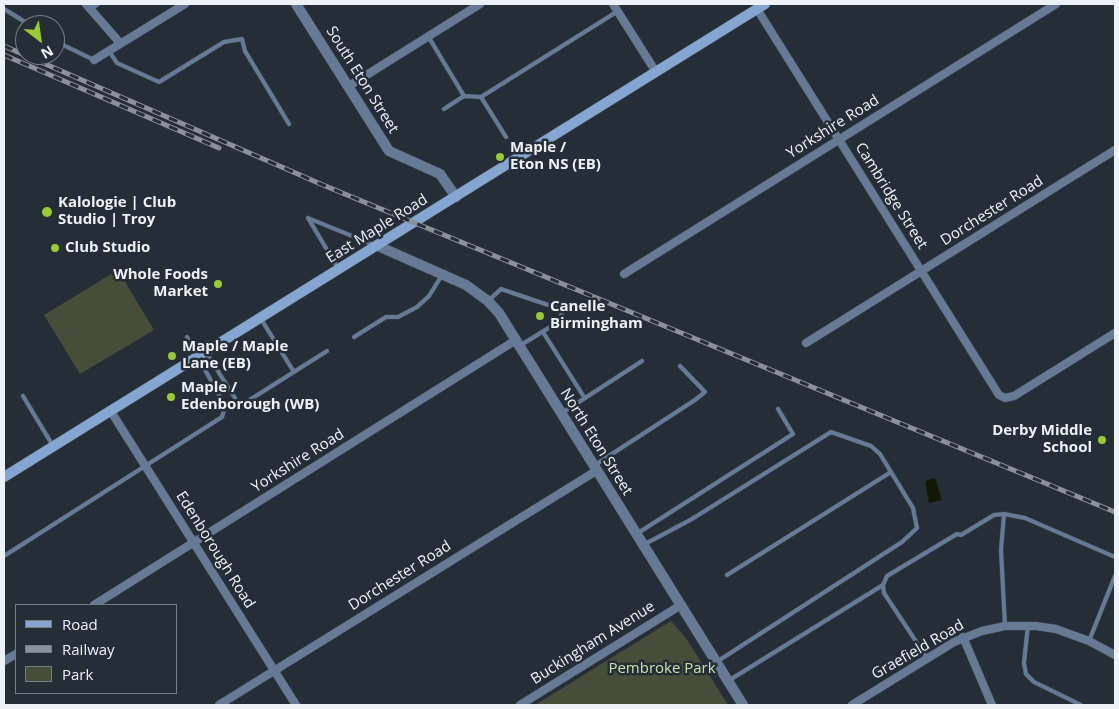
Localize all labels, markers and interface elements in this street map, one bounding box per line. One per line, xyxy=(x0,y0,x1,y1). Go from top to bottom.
north arrow xyxy=(15,15,65,65)
street label: South Eton Street xyxy=(322,23,402,137)
text: N xyxy=(38,41,57,64)
street label: Yorkshire Road xyxy=(783,91,883,163)
place label: Maple / Eton NS (EB) xyxy=(510,139,601,174)
street label: Cambridge Street xyxy=(851,139,931,253)
marker: Maple / Eton NS (EB) xyxy=(494,151,506,163)
street label: Dorchester Road xyxy=(937,172,1047,250)
street label: East Maple Road xyxy=(323,191,431,267)
place label: Kalologie | Club Studio | Troy xyxy=(58,194,176,229)
marker: Kalologie | Club Studio | Troy xyxy=(40,205,54,219)
place label: Club Studio xyxy=(65,239,150,257)
marker: Club Studio xyxy=(49,242,61,254)
place label: Whole Foods Market xyxy=(113,266,208,301)
marker: Whole Foods Market xyxy=(212,278,224,290)
place label: Canelle Birmingham xyxy=(550,298,643,333)
marker: Canelle Birmingham xyxy=(534,310,546,322)
place label: Maple / Maple Lane (EB) xyxy=(182,338,288,373)
marker: Maple / Maple Lane (EB) xyxy=(166,350,178,362)
place label: Maple / Edenborough (WB) xyxy=(181,379,319,414)
street label: North Eton Street xyxy=(556,385,636,499)
marker: Maple / Edenborough (WB) xyxy=(165,391,177,403)
place label: Derby Middle School xyxy=(992,422,1092,457)
street label: Yorkshire Road xyxy=(248,425,348,497)
marker: Derby Middle School xyxy=(1096,434,1108,446)
street label: Edenborough Road xyxy=(172,488,258,612)
street label: Dorchester Road xyxy=(345,537,455,615)
street label: Buckingham Avenue xyxy=(528,598,658,688)
legend xyxy=(15,604,178,694)
text: Road xyxy=(62,614,98,634)
street label: Graefield Road xyxy=(869,616,967,684)
text: Railway xyxy=(62,639,115,659)
park label: Pembroke Park xyxy=(608,660,716,678)
text: Park xyxy=(62,664,93,684)

